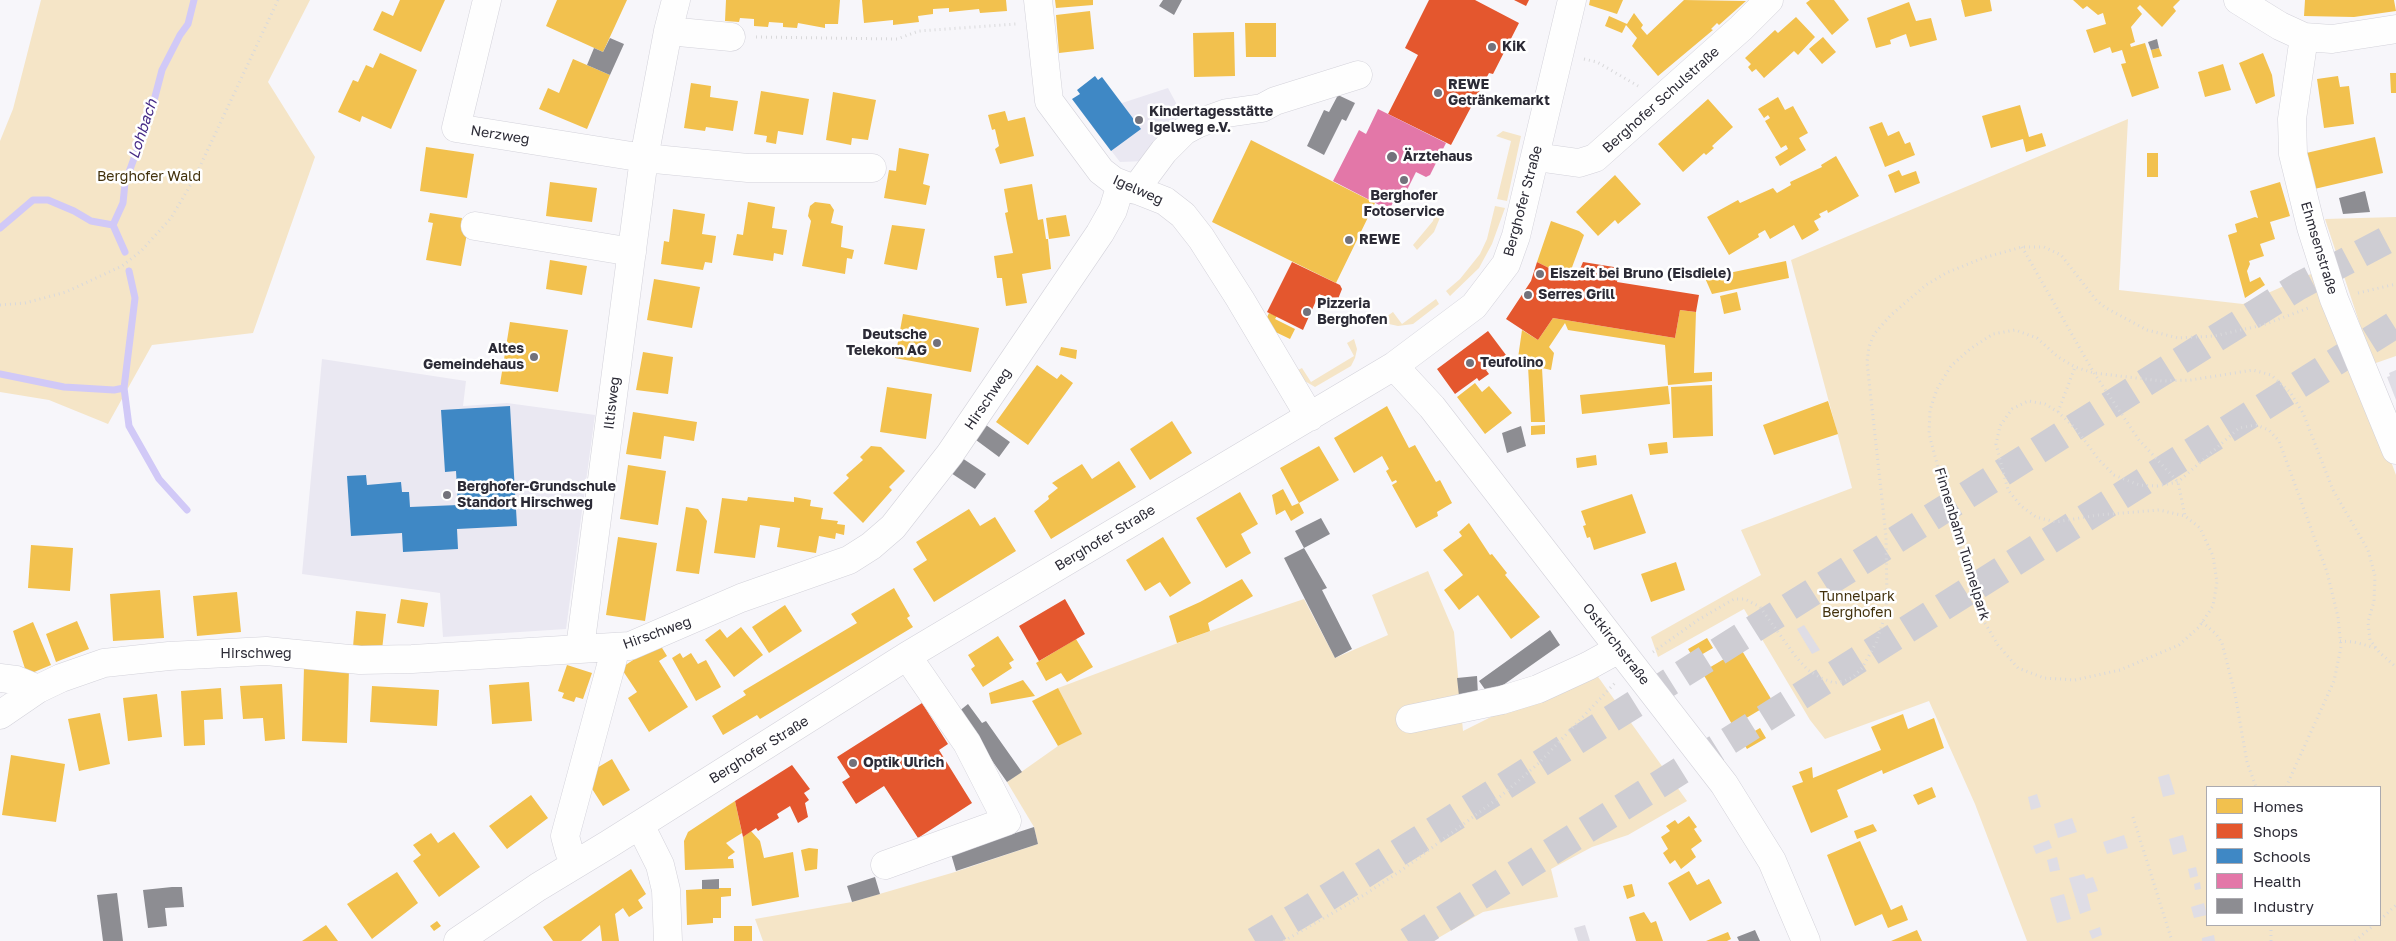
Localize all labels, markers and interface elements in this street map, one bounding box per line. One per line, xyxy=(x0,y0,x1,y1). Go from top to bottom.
place label: KiK xyxy=(1502,39,1526,55)
marker: KiK xyxy=(1486,41,1498,53)
street label: Berghofer Schulstraße xyxy=(1599,43,1723,157)
place label: REWE Getränkemarkt xyxy=(1448,77,1550,110)
marker: REWE Getränkemarkt xyxy=(1432,87,1444,99)
water label: Lohbach xyxy=(125,97,161,161)
place label: Kindertagesstätte Igelweg e.V. xyxy=(1149,104,1273,136)
marker: Kindertagesstätte Igelweg e.V. xyxy=(1133,114,1145,126)
street label: Nerzweg xyxy=(469,122,531,148)
street label: Berghofer Straße xyxy=(1500,144,1546,258)
place label: Ärztehaus xyxy=(1403,149,1473,165)
marker: Ärztehaus xyxy=(1385,150,1399,164)
park label: Berghofer Wald xyxy=(97,169,201,185)
street label: Igelweg xyxy=(1110,171,1166,209)
marker: Berghofer Fotoservice xyxy=(1398,174,1410,186)
place label: Berghofer Fotoservice xyxy=(1364,188,1444,220)
street label: Ehmsenstraße xyxy=(2297,200,2341,296)
place label: REWE xyxy=(1359,232,1400,248)
marker: REWE xyxy=(1343,234,1355,246)
place label: Eiszeit bei Bruno (Eisdiele) xyxy=(1550,266,1732,282)
marker: Eiszeit bei Bruno (Eisdiele) xyxy=(1534,268,1546,280)
place label: Serres Grill xyxy=(1538,287,1615,303)
marker: Serres Grill xyxy=(1522,289,1534,301)
place label: Pizzeria Berghofen xyxy=(1317,296,1388,328)
marker: Pizzeria Berghofen xyxy=(1301,306,1313,318)
place label: Deutsche Telekom AG xyxy=(846,327,927,360)
marker: Deutsche Telekom AG xyxy=(931,337,943,349)
place label: Altes Gemeindehaus xyxy=(423,341,524,374)
marker: Altes Gemeindehaus xyxy=(528,351,540,363)
place label: Teufolino xyxy=(1480,355,1543,371)
marker: Teufolino xyxy=(1464,357,1476,369)
street label: Hirschweg xyxy=(961,365,1015,433)
street label: Iltisweg xyxy=(600,376,624,430)
street label: Finnenbahn Tunnelpark xyxy=(1931,466,1993,622)
place label: Berghofer-Grundschule Standort Hirschweg xyxy=(457,479,616,512)
marker: Berghofer-Grundschule Standort Hirschweg xyxy=(441,489,453,501)
street label: Berghofer Straße xyxy=(1052,501,1158,575)
park label: Tunnelpark Berghofen xyxy=(1819,589,1895,622)
street label: Ostkirchstraße xyxy=(1579,600,1653,688)
street label: Hirschweg xyxy=(621,613,693,653)
street label: Hirschweg xyxy=(220,646,292,662)
street label: Berghofer Straße xyxy=(706,713,812,787)
place label: Optik Ulrich xyxy=(863,755,944,771)
marker: Optik Ulrich xyxy=(847,757,859,769)
legend xyxy=(2206,786,2381,926)
text: Homes xyxy=(2253,797,2303,815)
text: Shops xyxy=(2253,822,2298,840)
text: Schools xyxy=(2253,847,2311,865)
text: Health xyxy=(2253,872,2301,890)
text: Industry xyxy=(2253,897,2314,915)

